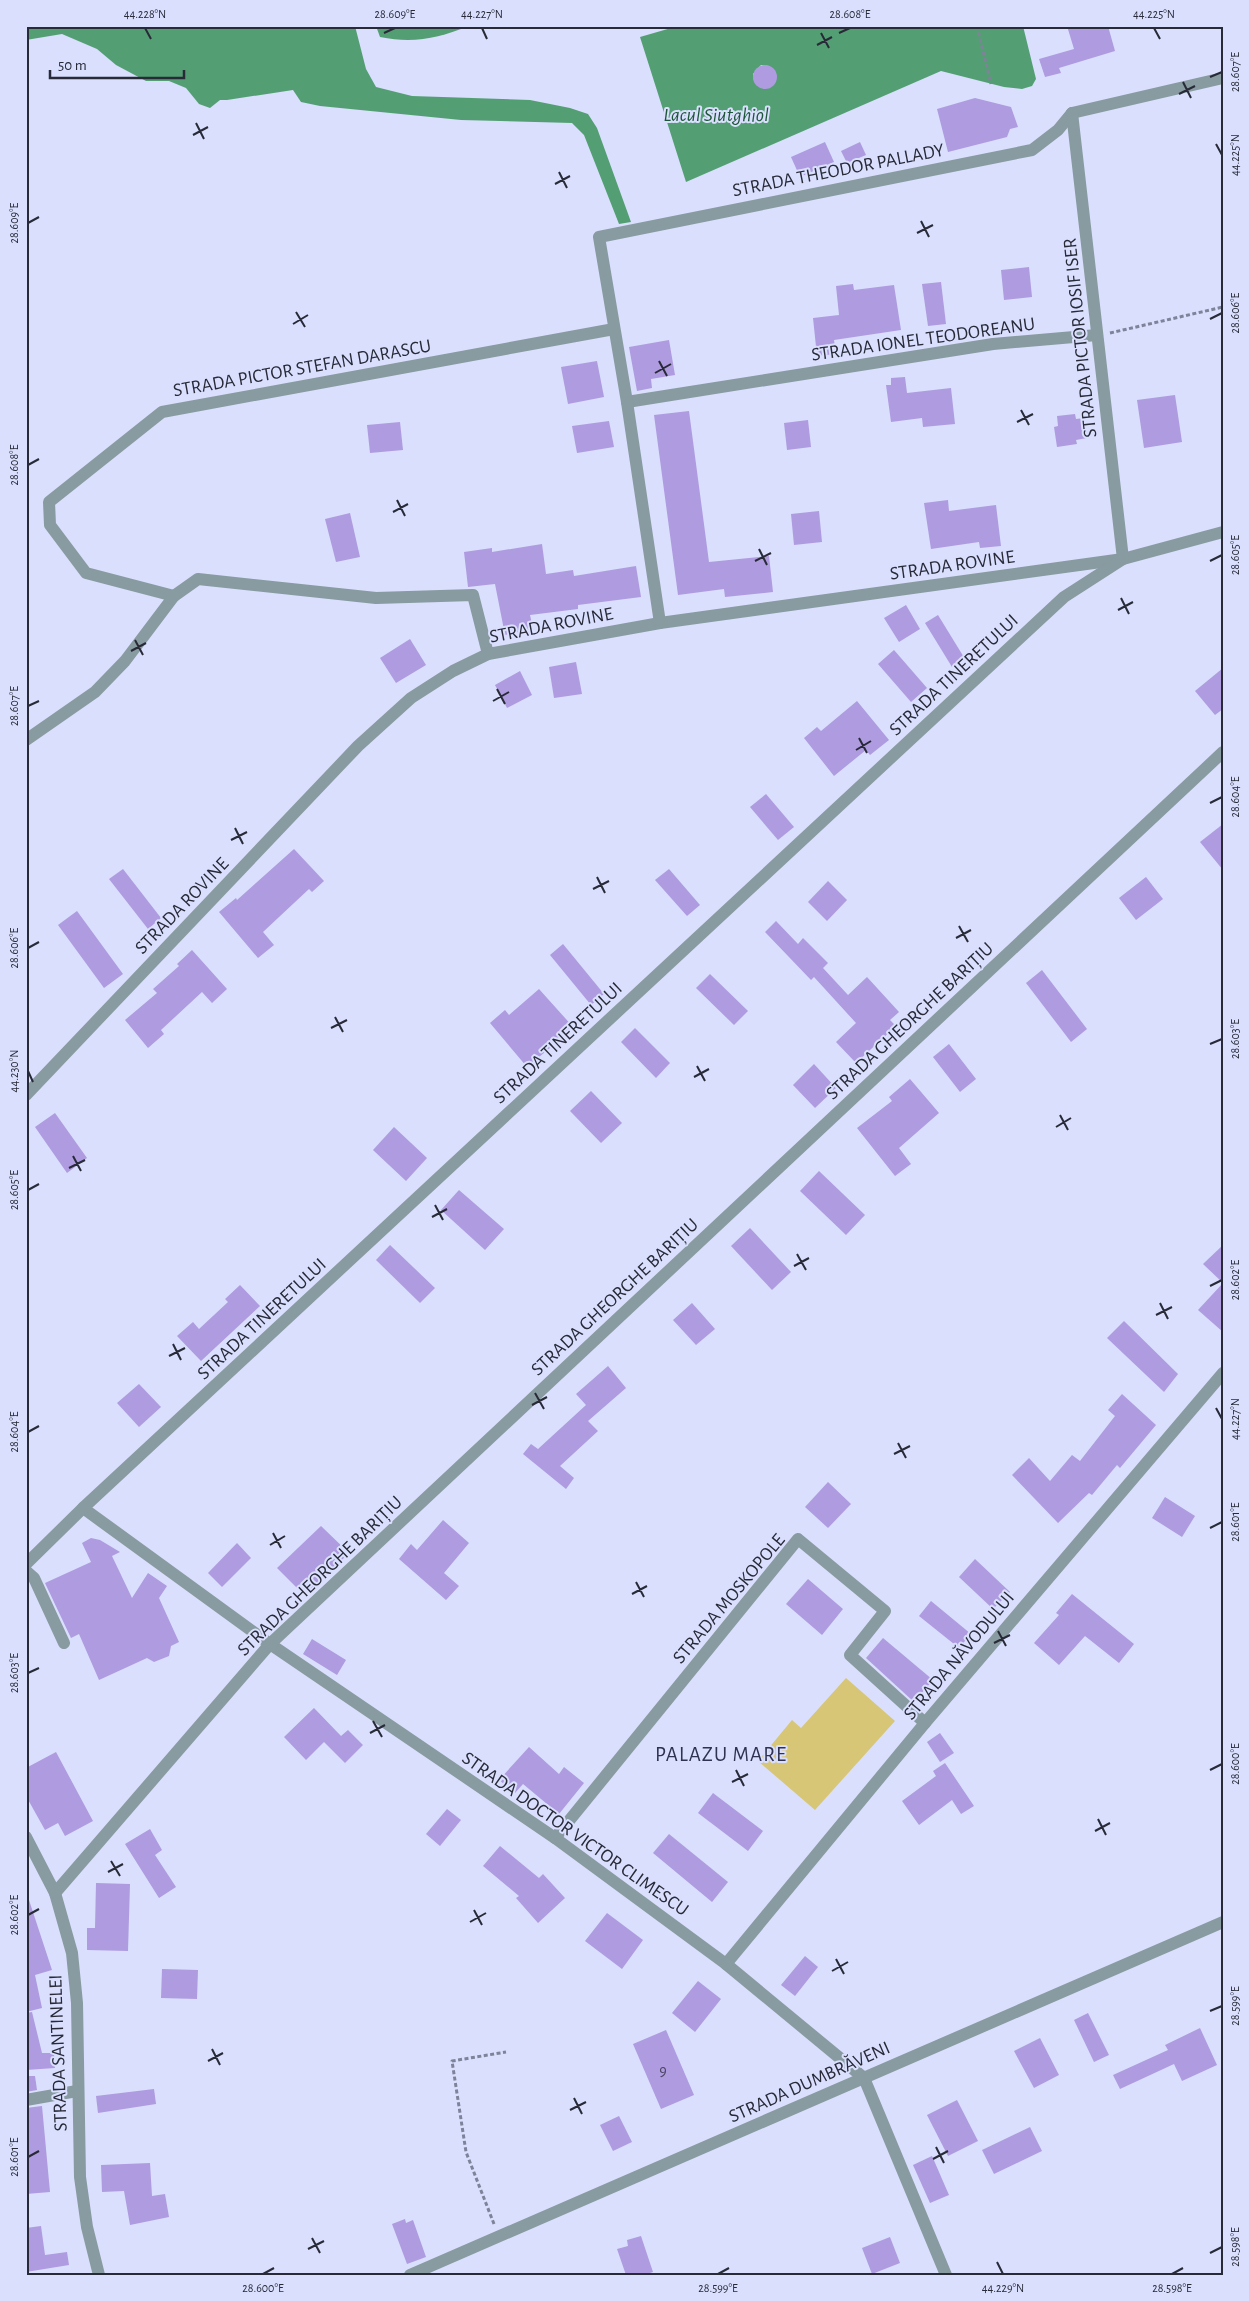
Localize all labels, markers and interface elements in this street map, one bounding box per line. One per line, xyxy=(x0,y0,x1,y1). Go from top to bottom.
text: 44.228°N xyxy=(124,8,166,20)
text: 28.609°E xyxy=(375,8,416,20)
text: 44.227°N xyxy=(461,8,503,20)
text: 28.608°E xyxy=(830,8,871,20)
text: 44.225°N xyxy=(1133,8,1175,20)
scale bar xyxy=(50,48,184,80)
text: 28.607°E xyxy=(1229,52,1241,92)
text: 50 m xyxy=(58,58,87,73)
water label: Lacul Siutghiol xyxy=(663,105,769,125)
text: 44.225°N xyxy=(1229,134,1241,176)
street label: STRADA THEODOR PALLADY xyxy=(731,141,946,200)
text: 28.609°E xyxy=(8,202,20,243)
street label: STRADA PICTOR IOSIF ISER xyxy=(1061,237,1100,439)
text: 28.606°E xyxy=(1229,292,1241,333)
street label: STRADA IONEL TEODOREANU xyxy=(810,314,1036,365)
street label: STRADA PICTOR STEFAN DARASCU xyxy=(172,336,433,401)
text: 28.608°E xyxy=(8,444,20,485)
text: 28.605°E xyxy=(1229,535,1241,575)
street label: STRADA ROVINE xyxy=(889,547,1016,584)
street label: STRADA ROVINE xyxy=(488,604,615,647)
street label: STRADA TINERETULUI xyxy=(886,611,1022,739)
text: 28.607°E xyxy=(8,686,20,726)
text: 28.604°E xyxy=(1229,776,1241,817)
street label: STRADA ROVINE xyxy=(132,854,233,958)
text: 28.606°E xyxy=(8,927,20,968)
street label: STRADA GHEORGHE BARIȚIU xyxy=(823,939,998,1104)
street label: STRADA TINERETULUI xyxy=(490,979,626,1107)
text: 28.603°E xyxy=(1229,1019,1241,1059)
text: 44.230°N xyxy=(8,1050,20,1092)
text: 28.605°E xyxy=(8,1170,20,1210)
street label: STRADA GHEORGHE BARIȚIU xyxy=(528,1215,703,1380)
street label: STRADA TINERETULUI xyxy=(194,1255,330,1383)
text: 28.602°E xyxy=(1229,1259,1241,1300)
text: 44.227°N xyxy=(1229,1398,1241,1440)
text: 28.604°E xyxy=(8,1411,20,1452)
street label: STRADA GHEORGHE BARIȚIU xyxy=(234,1493,407,1660)
text: 28.601°E xyxy=(1229,1502,1241,1542)
street label: STRADA MOSKOPOLE xyxy=(670,1531,789,1667)
street label: STRADA NĂVODULUI xyxy=(899,1587,1018,1724)
text: 28.603°E xyxy=(8,1653,20,1693)
text: 28.600°E xyxy=(1229,1743,1241,1785)
district label: PALAZU MARE xyxy=(655,1744,787,1765)
street label: STRADA DOCTOR VICTOR CLIMESCU xyxy=(458,1749,692,1920)
text: 28.602°E xyxy=(8,1894,20,1935)
street label: STRADA SANTINELEI xyxy=(46,1974,71,2132)
text: 28.599°E xyxy=(1229,1986,1241,2026)
street label: STRADA DUMBRĂVENI xyxy=(725,2036,893,2126)
house number: 9 xyxy=(659,2063,667,2079)
text: 28.601°E xyxy=(8,2137,20,2177)
text: 28.598°E xyxy=(1229,2227,1241,2267)
text: 28.600°E xyxy=(242,2282,284,2294)
text: 28.599°E xyxy=(698,2282,738,2294)
text: 44.229°N xyxy=(982,2282,1024,2294)
text: 28.598°E xyxy=(1152,2282,1192,2294)

